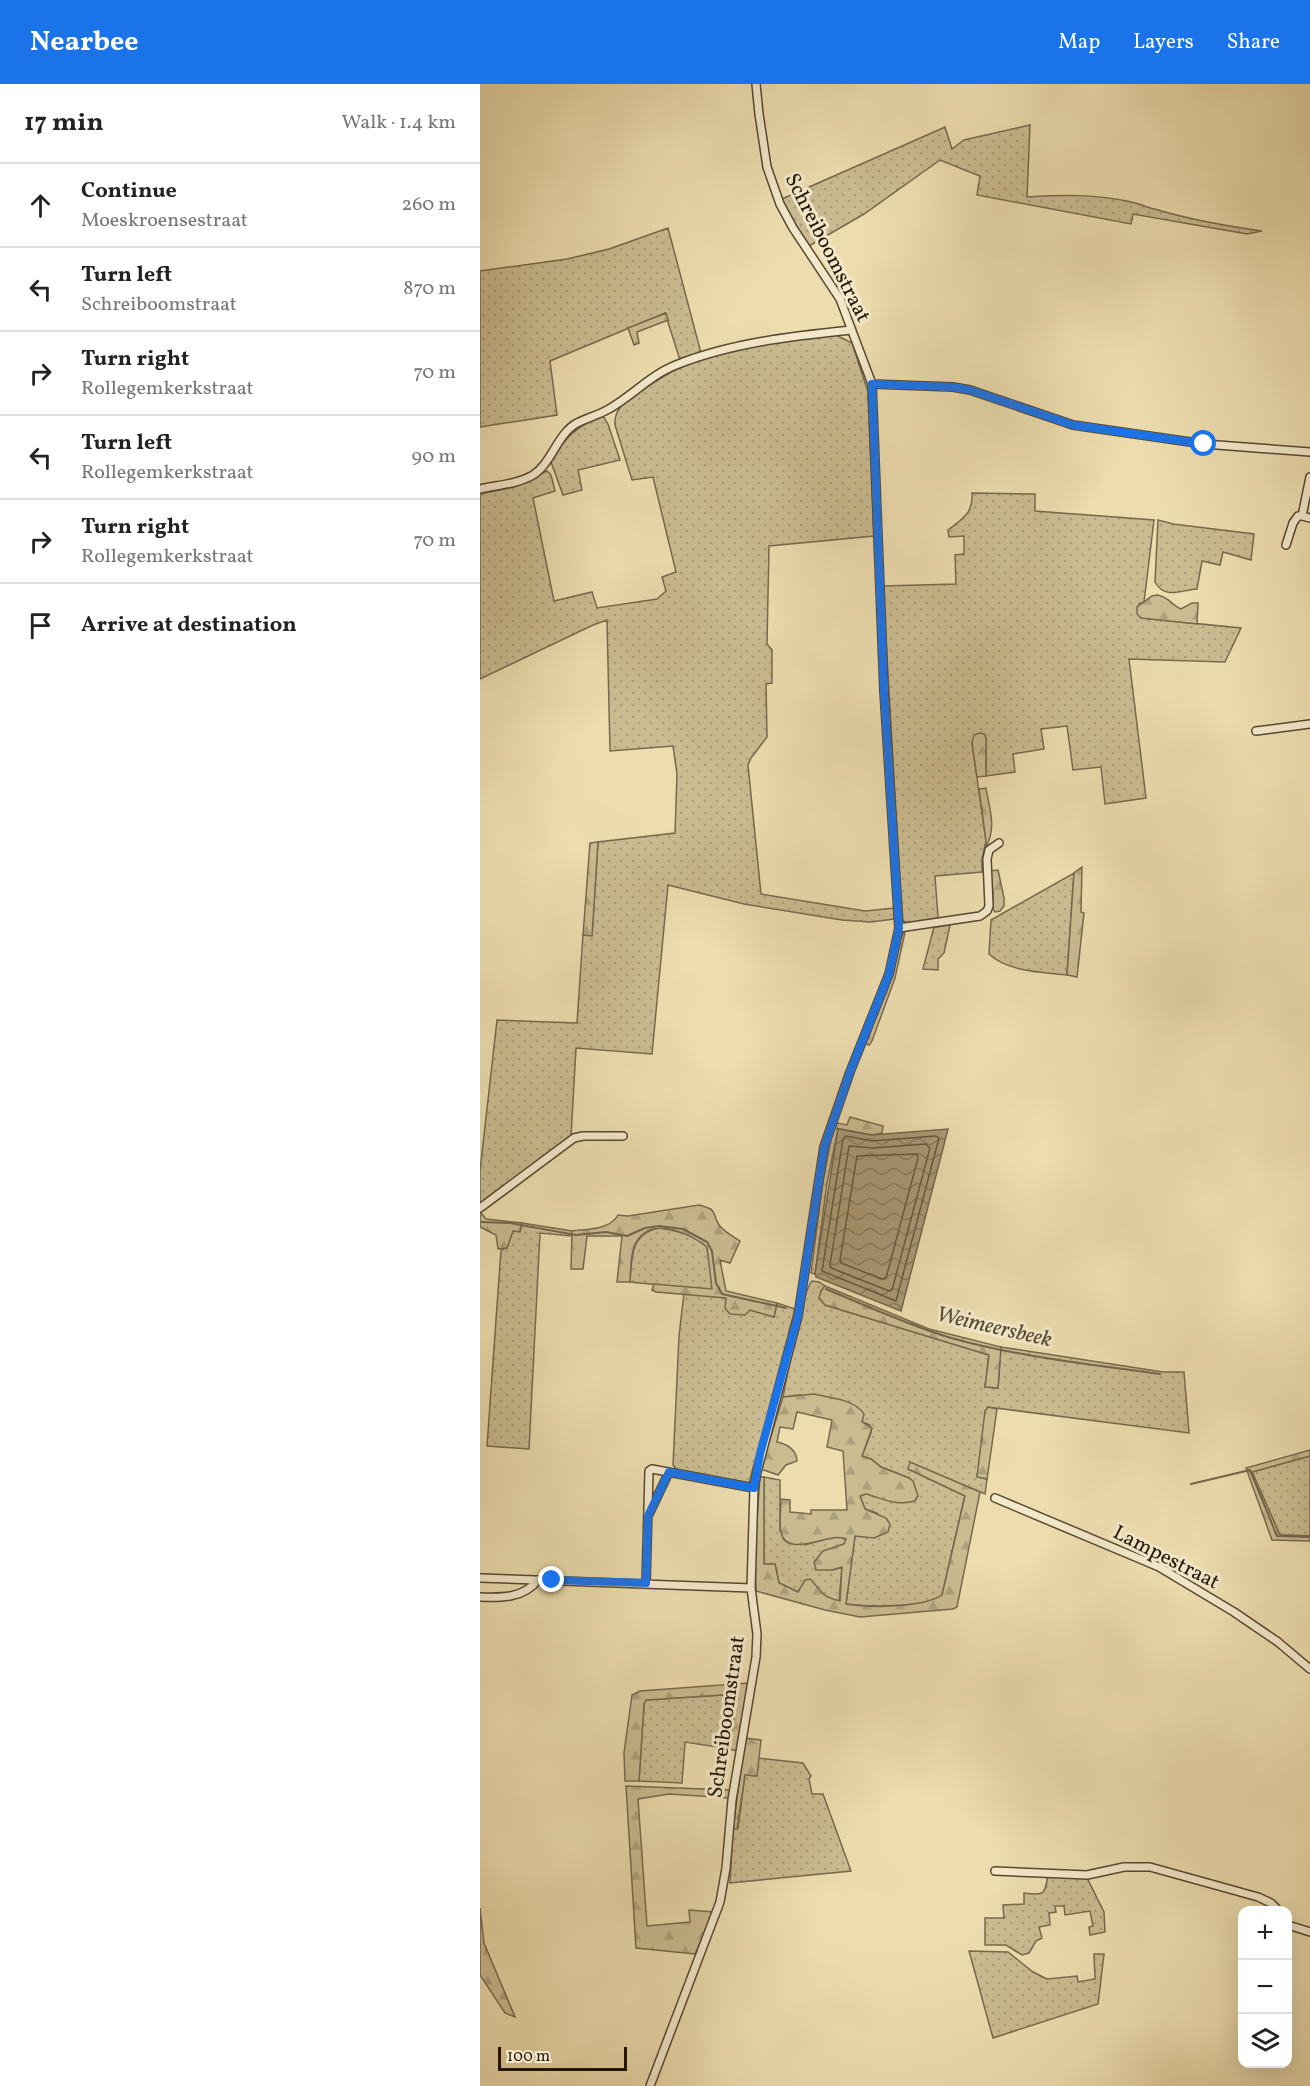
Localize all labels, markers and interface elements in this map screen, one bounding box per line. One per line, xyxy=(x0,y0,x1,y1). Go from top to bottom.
text: Nearbee xyxy=(30,23,139,62)
text: Map xyxy=(1058,28,1100,57)
text: Layers xyxy=(1133,28,1194,57)
text: Share xyxy=(1227,28,1280,57)
text: 17 min xyxy=(24,105,104,141)
text: Walk · 1.4 km xyxy=(342,109,456,137)
street label: Schreiboomstraat xyxy=(777,169,877,327)
text: Continue xyxy=(81,176,177,207)
icon: ahead xyxy=(24,189,57,222)
text: 260 m xyxy=(401,191,456,219)
text: Moeskroensestraat xyxy=(81,207,248,235)
text: Turn left xyxy=(81,260,172,291)
icon: left xyxy=(24,273,57,306)
text: 870 m xyxy=(403,275,456,303)
text: Schreiboomstraat xyxy=(81,291,237,319)
text: Turn right xyxy=(81,344,189,375)
icon: right xyxy=(24,357,57,390)
text: 70 m xyxy=(413,359,456,387)
text: Rollegemkerkstraat xyxy=(81,375,254,403)
text: Turn left xyxy=(81,428,172,459)
route start xyxy=(1190,430,1216,456)
icon: left xyxy=(24,441,57,474)
text: 90 m xyxy=(412,443,456,471)
text: Rollegemkerkstraat xyxy=(81,459,254,487)
text: Turn right xyxy=(81,512,189,543)
icon: right xyxy=(24,525,57,558)
text: 70 m xyxy=(413,527,456,555)
text: Rollegemkerkstraat xyxy=(81,543,254,571)
icon: arrive xyxy=(24,609,57,642)
text: Arrive at destination xyxy=(81,610,297,641)
water label: Weimeersbeek xyxy=(933,1300,1055,1356)
street label: Lampestraat xyxy=(1108,1519,1224,1597)
route end xyxy=(538,1566,564,1592)
street label: Schreiboomstraat xyxy=(701,1634,753,1800)
map controls xyxy=(1238,1906,1292,2068)
button: + xyxy=(1238,1906,1292,1960)
button: − xyxy=(1238,1960,1292,2014)
button: layers xyxy=(1238,2014,1292,2068)
scale bar xyxy=(498,2044,627,2072)
text: 100 m xyxy=(507,2046,550,2068)

